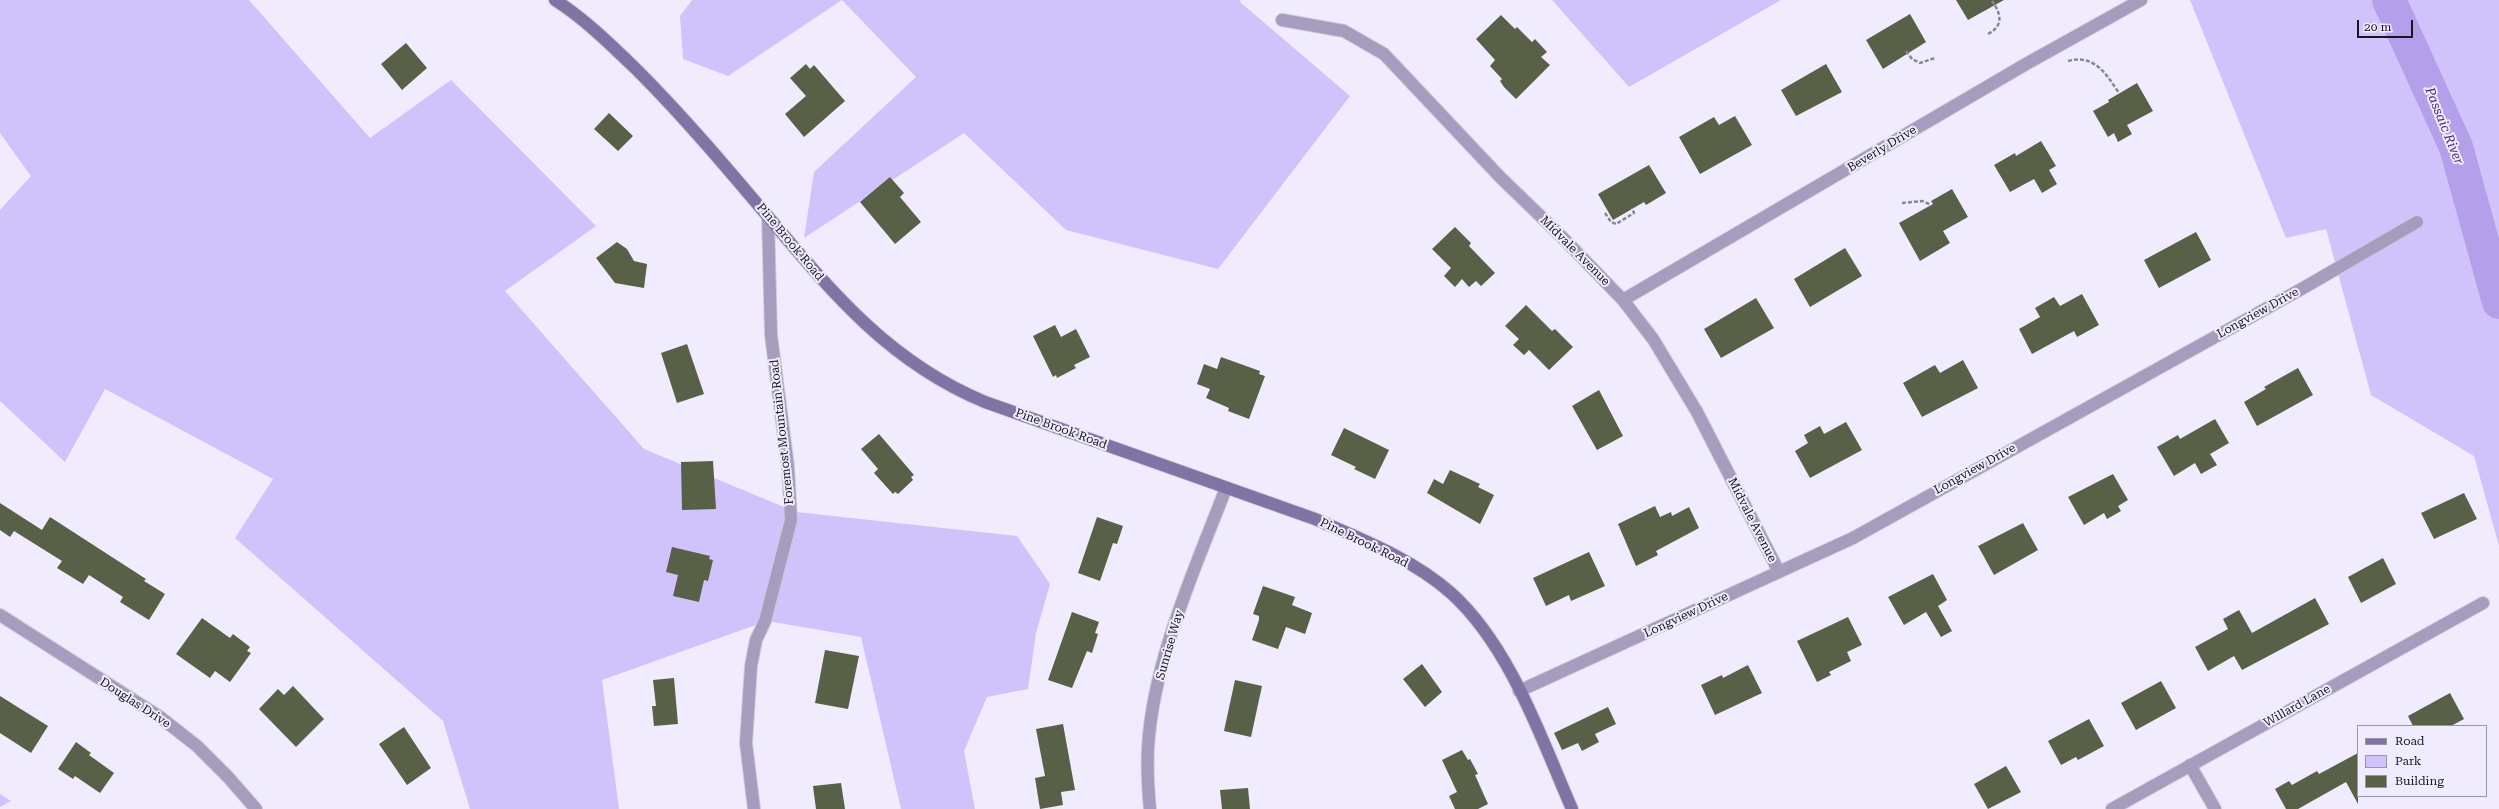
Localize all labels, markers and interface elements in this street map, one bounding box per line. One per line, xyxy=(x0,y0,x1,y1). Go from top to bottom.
scale bar xyxy=(2359,12,2415,38)
text: 20 m xyxy=(2364,20,2391,34)
water label: Passaic River xyxy=(2421,85,2467,167)
street label: Beverly Drive xyxy=(1845,123,1919,175)
street label: Pine Brook Road xyxy=(753,200,827,284)
street label: Midvale Avenue xyxy=(1537,213,1613,289)
street label: Longview Drive xyxy=(2215,285,2301,341)
street label: Foremost Mountain Road xyxy=(767,359,797,505)
street label: Pine Brook Road xyxy=(1013,406,1109,452)
street label: Longview Drive xyxy=(1932,441,2018,497)
street label: Midvale Avenue xyxy=(1725,476,1779,564)
street label: Pine Brook Road xyxy=(1317,515,1411,571)
street label: Longview Drive xyxy=(1642,589,1730,641)
street label: Sunrise Way xyxy=(1153,609,1187,681)
street label: Douglas Drive xyxy=(97,675,173,731)
street label: Willard Lane xyxy=(2261,682,2333,730)
legend xyxy=(2357,725,2487,797)
text: Road xyxy=(2395,734,2424,748)
text: Park xyxy=(2395,754,2421,768)
text: Building xyxy=(2395,774,2444,788)

